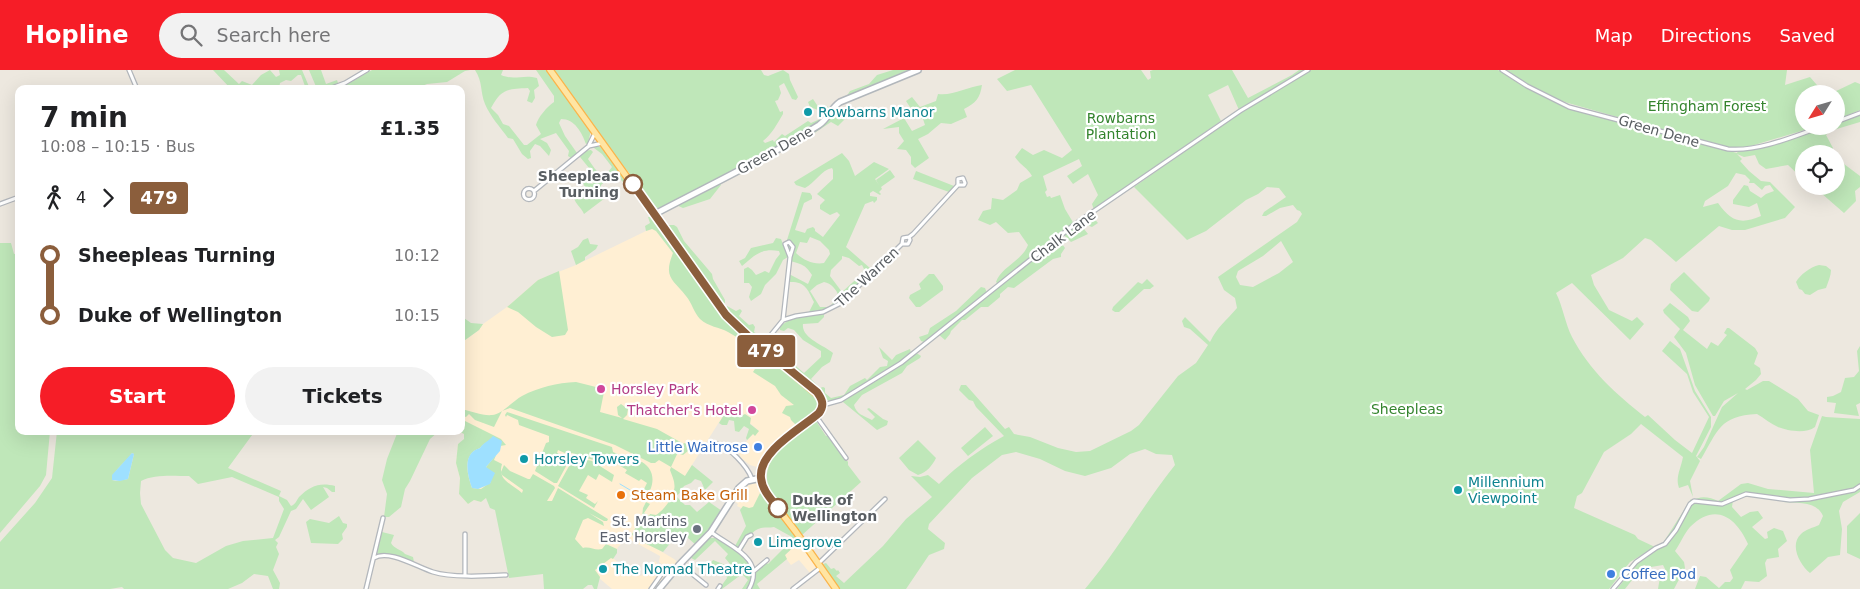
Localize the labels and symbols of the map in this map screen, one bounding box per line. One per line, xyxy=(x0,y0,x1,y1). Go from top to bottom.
north arrow xyxy=(1795,85,1845,135)
park label: Effingham Forest xyxy=(1648,98,1767,114)
place label: Rowbarns Manor xyxy=(818,104,935,120)
marker: Rowbarns Manor xyxy=(802,106,814,118)
park label: Rowbarns Plantation xyxy=(1086,110,1156,142)
street label: Green Dene xyxy=(1617,112,1701,150)
street label: Green Dene xyxy=(735,123,815,177)
place label: Sheepleas Turning xyxy=(538,168,619,200)
marker: Sheepleas Turning xyxy=(623,174,643,194)
street label: Chalk Lane xyxy=(1027,206,1099,266)
street label: The Warren xyxy=(831,244,902,311)
line badge: 479 xyxy=(737,335,795,367)
place label: Horsley Park xyxy=(611,381,700,397)
marker: Horsley Park xyxy=(595,383,607,395)
park label: Sheepleas xyxy=(1371,401,1443,417)
place label: Thatcher's Hotel xyxy=(626,402,742,418)
marker: Thatcher's Hotel xyxy=(746,404,758,416)
place label: Little Waitrose xyxy=(648,439,748,455)
marker: Little Waitrose xyxy=(752,441,764,453)
place label: Horsley Towers xyxy=(534,451,639,467)
marker: Horsley Towers xyxy=(518,453,530,465)
place label: Millennium Viewpoint xyxy=(1468,474,1545,506)
marker: Millennium Viewpoint xyxy=(1452,484,1464,496)
place label: Steam Bake Grill xyxy=(631,487,748,503)
marker: Steam Bake Grill xyxy=(615,489,627,501)
place label: Duke of Wellington xyxy=(792,492,877,524)
marker: Duke of Wellington xyxy=(768,498,788,518)
place label: St. Martins East Horsley xyxy=(599,513,687,545)
marker: St. Martins East Horsley xyxy=(691,523,703,535)
place label: Limegrove xyxy=(768,534,842,550)
marker: Limegrove xyxy=(752,536,764,548)
place label: The Nomad Theatre xyxy=(612,561,752,577)
marker: The Nomad Theatre xyxy=(597,563,609,575)
place label: Coffee Pod xyxy=(1621,566,1696,582)
marker: Coffee Pod xyxy=(1605,568,1617,580)

